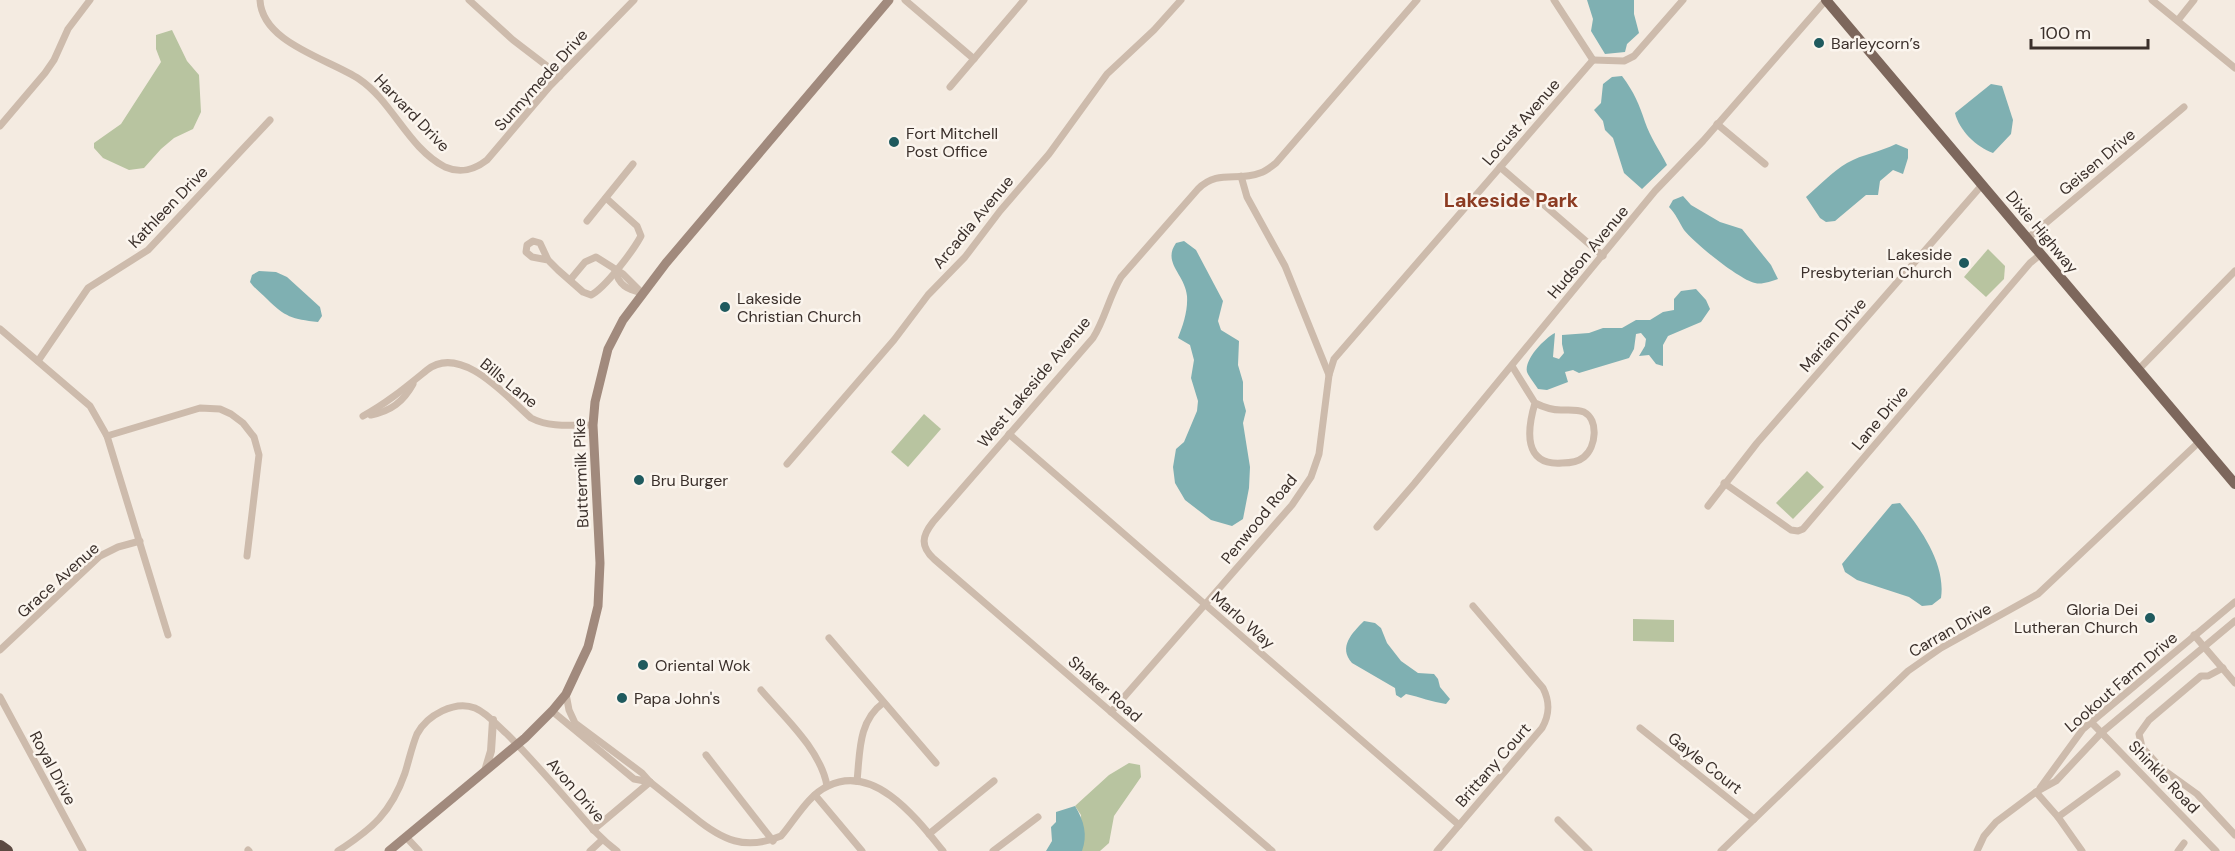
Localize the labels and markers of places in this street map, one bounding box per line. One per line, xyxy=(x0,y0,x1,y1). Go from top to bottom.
place label: Barleycorn’s xyxy=(1831,33,1920,54)
marker: Barleycorn’s xyxy=(1812,36,1826,50)
place label: Fort Mitchell Post Office xyxy=(906,123,998,162)
marker: Fort Mitchell Post Office xyxy=(887,135,901,149)
place label: Lakeside Presbyterian Church xyxy=(1801,244,1952,283)
marker: Lakeside Presbyterian Church xyxy=(1957,256,1971,270)
place label: Lakeside Christian Church xyxy=(737,288,861,327)
marker: Lakeside Christian Church xyxy=(718,300,732,314)
place label: Bru Burger xyxy=(651,470,728,491)
marker: Bru Burger xyxy=(632,473,646,487)
place label: Gloria Dei Lutheran Church xyxy=(2014,599,2138,638)
marker: Gloria Dei Lutheran Church xyxy=(2143,611,2157,625)
place label: Oriental Wok xyxy=(655,655,750,676)
marker: Oriental Wok xyxy=(636,658,650,672)
place label: Papa John's xyxy=(634,688,720,709)
marker: Papa John's xyxy=(615,691,629,705)

